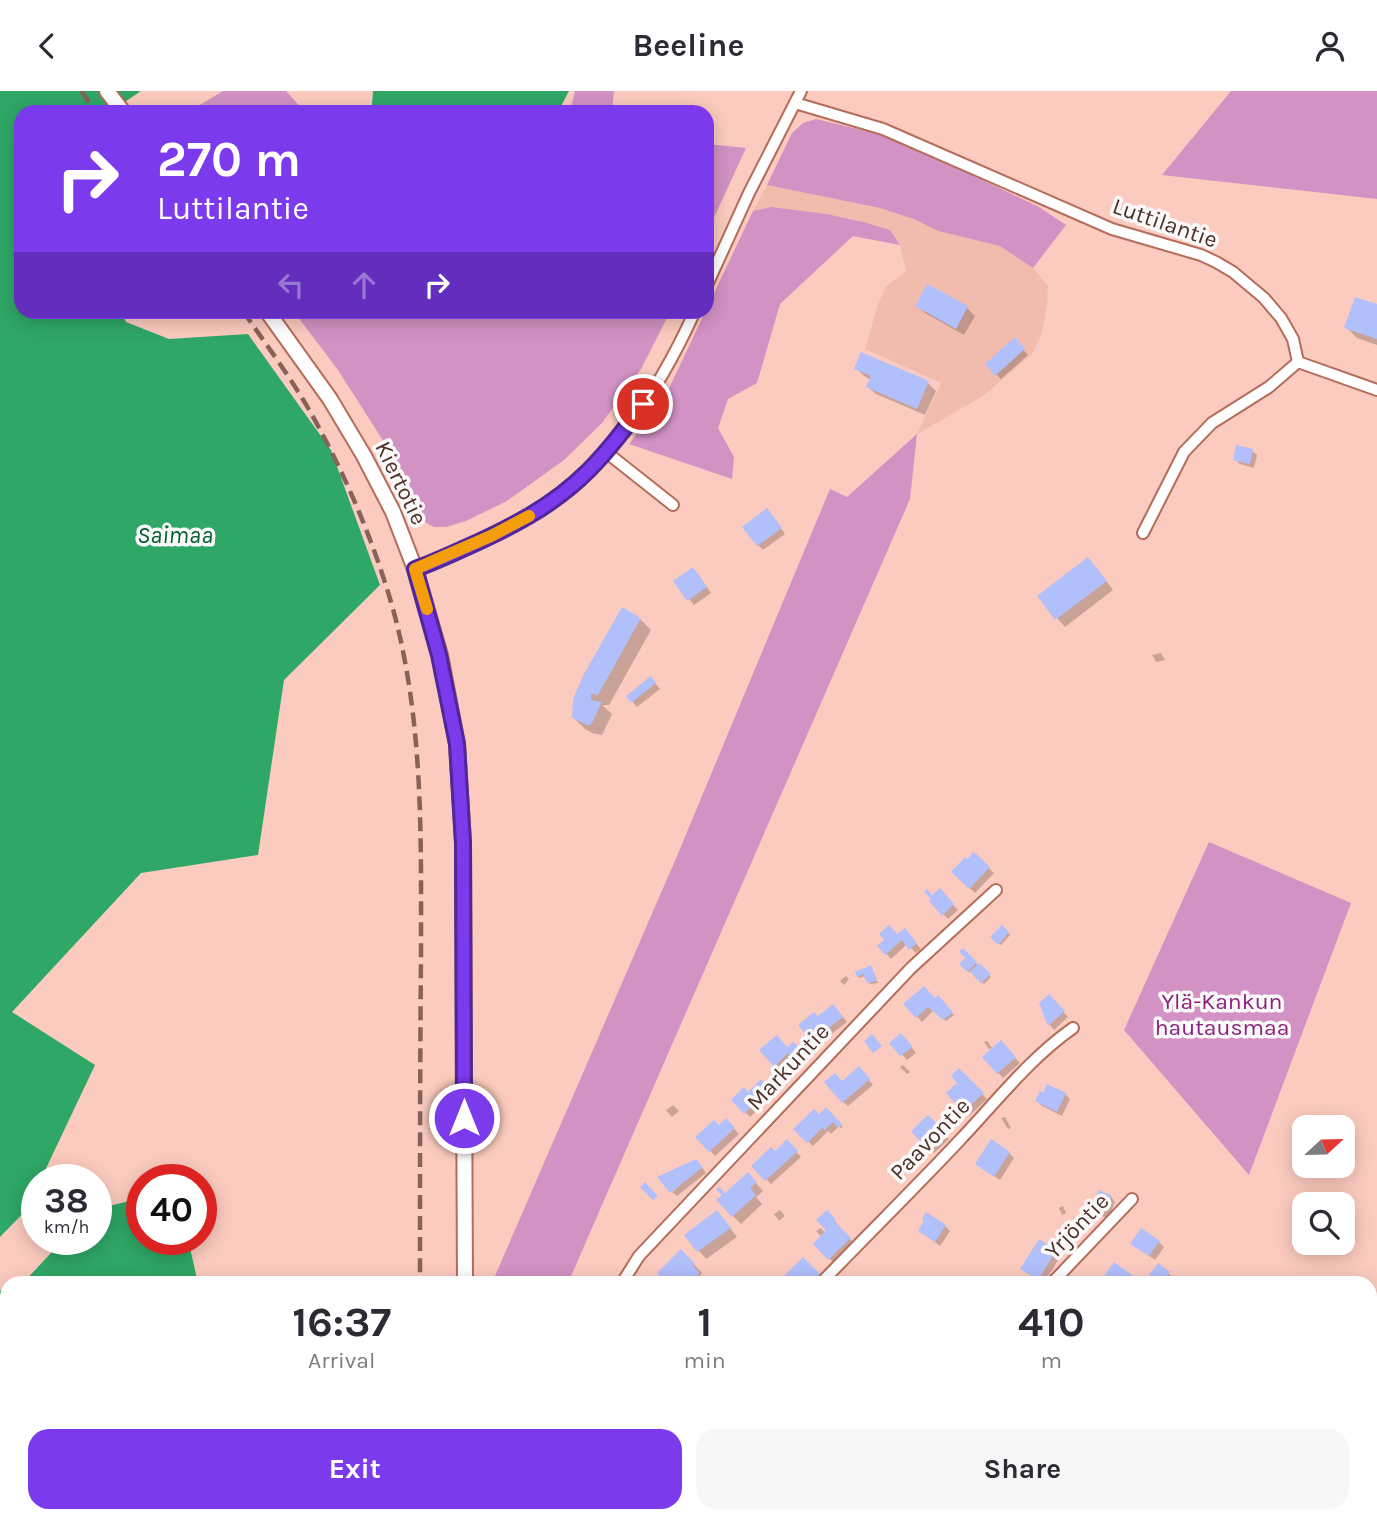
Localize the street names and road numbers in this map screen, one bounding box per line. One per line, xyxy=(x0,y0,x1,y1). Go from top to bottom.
street label: Luttilantie xyxy=(1109,192,1221,254)
street label: Kiertotie xyxy=(369,437,433,529)
street label: Markuntie xyxy=(741,1018,835,1116)
street label: Paavontie xyxy=(884,1092,976,1186)
street label: Yrjöntie xyxy=(1039,1188,1115,1264)

